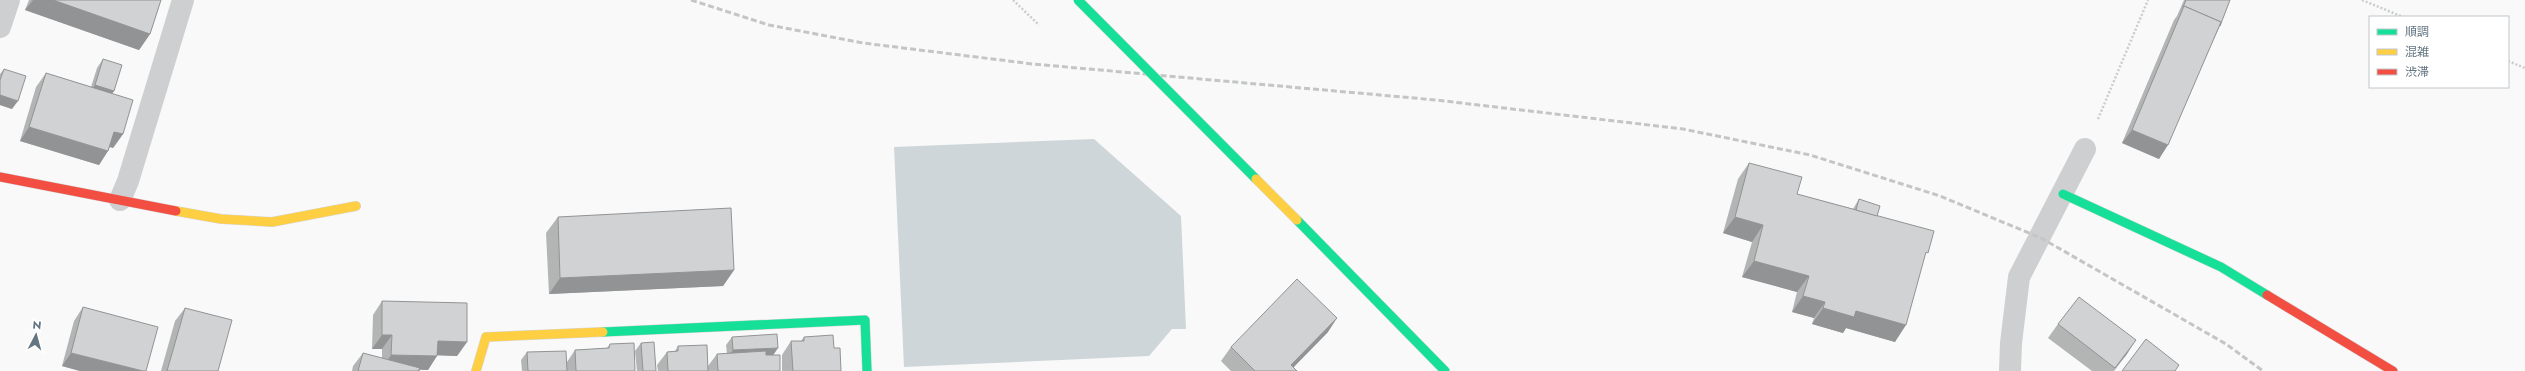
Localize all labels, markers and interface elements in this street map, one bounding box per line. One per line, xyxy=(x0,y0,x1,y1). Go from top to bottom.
legend xyxy=(2369,16,2509,88)
text: 順調 xyxy=(2405,23,2429,41)
text: 混雑 xyxy=(2405,43,2429,61)
text: 渋滞 xyxy=(2405,63,2429,81)
north arrow xyxy=(16,315,56,355)
text: N xyxy=(32,317,42,333)

